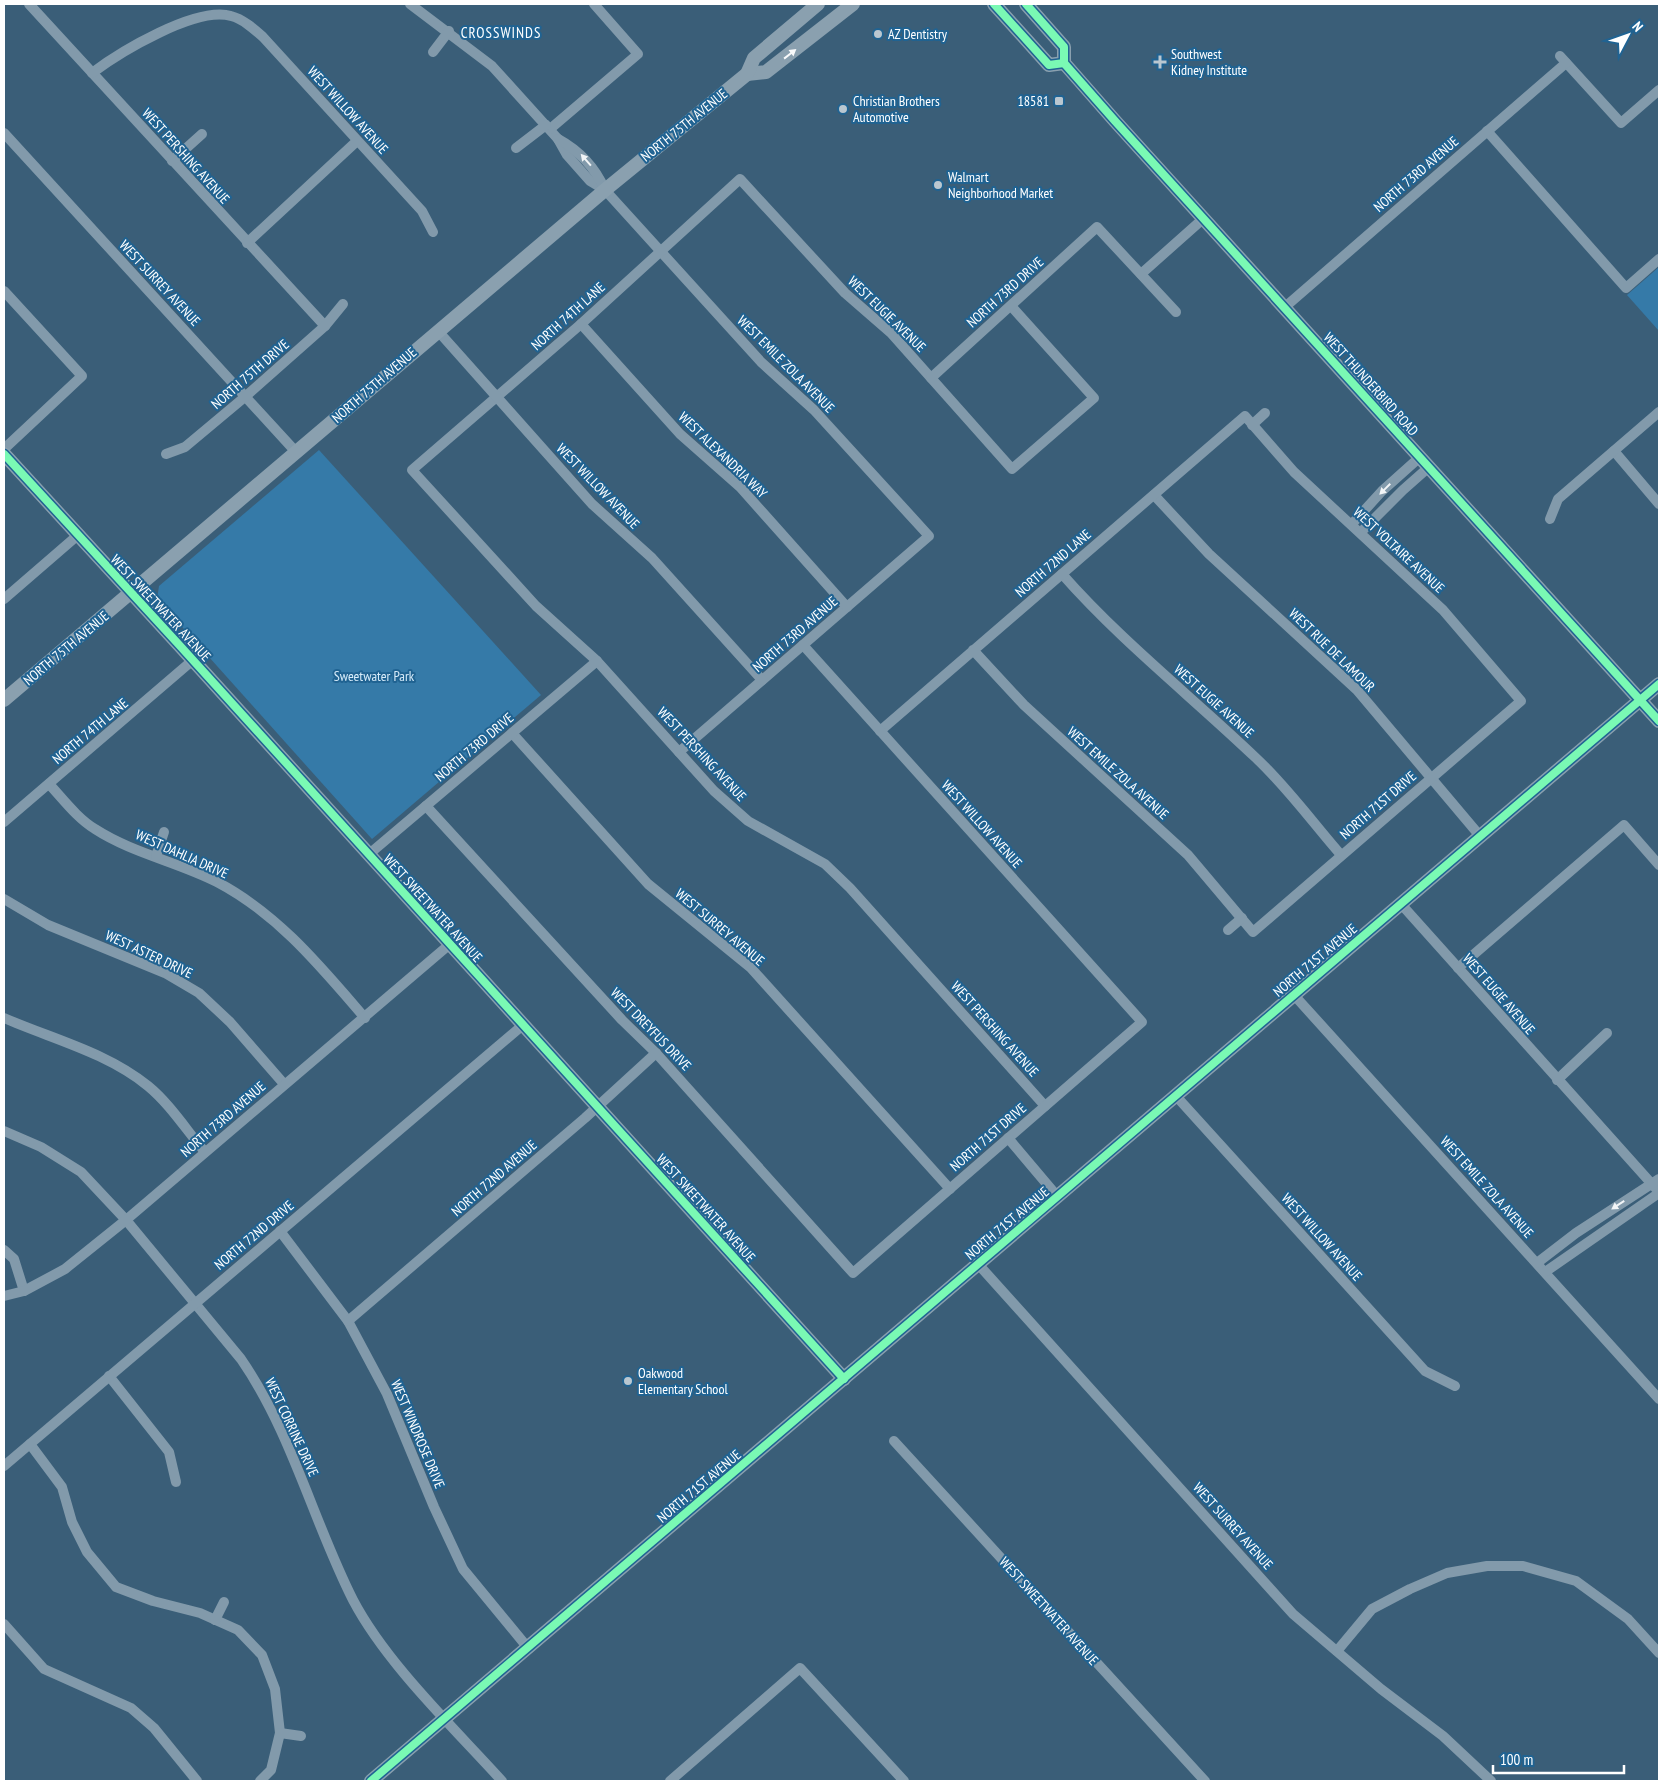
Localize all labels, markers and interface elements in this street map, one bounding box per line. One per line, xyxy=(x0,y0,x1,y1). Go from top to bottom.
north arrow xyxy=(1603,10,1653,60)
text: N xyxy=(1629,18,1647,35)
district label: CROSSWINDS xyxy=(461,23,541,42)
place label: AZ Dentistry xyxy=(888,25,948,43)
marker: AZ Dentistry xyxy=(872,28,884,40)
place label: Southwest Kidney Institute xyxy=(1171,45,1247,79)
one-way arrow xyxy=(783,49,797,59)
marker: Southwest Kidney Institute xyxy=(1153,55,1167,69)
street label: WEST WILLOW AVENUE xyxy=(304,62,392,158)
street label: NORTH 75TH AVENUE xyxy=(637,85,731,165)
place label: Christian Brothers Automotive xyxy=(853,92,940,126)
place label: 18581 xyxy=(1018,92,1049,110)
marker: 18581 xyxy=(1053,95,1065,107)
marker: Christian Brothers Automotive xyxy=(837,103,849,115)
street label: WEST PERSHING AVENUE xyxy=(138,105,234,207)
street label: NORTH 73RD AVENUE xyxy=(1370,132,1462,216)
one-way arrow xyxy=(580,155,592,167)
place label: Walmart Neighborhood Market xyxy=(948,168,1053,202)
marker: Walmart Neighborhood Market xyxy=(932,179,944,191)
street label: WEST SURREY AVENUE xyxy=(116,236,204,330)
street label: NORTH 73RD DRIVE xyxy=(963,253,1047,331)
street label: WEST EUGIE AVENUE xyxy=(844,272,930,356)
street label: NORTH 74TH LANE xyxy=(527,278,609,354)
street label: WEST EMILE ZOLA AVENUE xyxy=(733,311,839,417)
street label: WEST THUNDERBIRD ROAD xyxy=(1320,329,1422,439)
street label: NORTH 75TH DRIVE xyxy=(207,335,293,413)
street label: NORTH 75TH AVENUE xyxy=(328,343,420,427)
street label: WEST ALEXANDRIA WAY xyxy=(675,408,772,502)
street label: WEST WILLOW AVENUE xyxy=(553,439,643,533)
one-way arrow xyxy=(1379,483,1391,495)
street label: WEST VOLTAIRE AVENUE xyxy=(1350,503,1448,597)
street label: NORTH 72ND LANE xyxy=(1011,525,1095,601)
street label: WEST SWEETWATER AVENUE xyxy=(107,551,215,665)
street label: NORTH 73RD AVENUE xyxy=(749,592,841,676)
street label: WEST RUE DE LAMOUR xyxy=(1285,604,1379,696)
street label: NORTH 75TH AVENUE xyxy=(19,607,113,689)
street label: WEST EUGIE AVENUE xyxy=(1170,660,1258,742)
park label: Sweetwater Park xyxy=(334,667,415,685)
street label: NORTH 74TH LANE xyxy=(48,694,132,768)
street label: WEST PERSHING AVENUE xyxy=(654,703,750,805)
street label: NORTH 73RD DRIVE xyxy=(431,709,517,785)
street label: WEST EMILE ZOLA AVENUE xyxy=(1063,723,1173,823)
street label: NORTH 71ST DRIVE xyxy=(1336,767,1420,843)
street label: WEST WILLOW AVENUE xyxy=(938,776,1026,872)
street label: WEST DAHLIA DRIVE xyxy=(133,826,231,882)
street label: WEST SWEETWATER AVENUE xyxy=(380,850,486,966)
street label: WEST SURREY AVENUE xyxy=(672,884,768,970)
street label: NORTH 71ST AVENUE xyxy=(1269,920,1361,1000)
street label: WEST ASTER DRIVE xyxy=(103,926,195,982)
street label: WEST EUGIE AVENUE xyxy=(1459,950,1539,1038)
street label: WEST PERSHING AVENUE xyxy=(947,978,1043,1080)
street label: WEST DREYFUS DRIVE xyxy=(607,984,695,1074)
street label: NORTH 73RD AVENUE xyxy=(177,1077,269,1161)
street label: NORTH 71ST DRIVE xyxy=(946,1099,1030,1175)
street label: WEST EMILE ZOLA AVENUE xyxy=(1437,1132,1537,1242)
street label: NORTH 72ND AVENUE xyxy=(448,1136,540,1220)
street label: WEST SWEETWATER AVENUE xyxy=(653,1150,759,1266)
street label: NORTH 71ST AVENUE xyxy=(961,1183,1053,1263)
street label: WEST WILLOW AVENUE xyxy=(1278,1189,1366,1285)
street label: NORTH 72ND DRIVE xyxy=(211,1197,297,1273)
one-way arrow xyxy=(1612,1200,1625,1210)
place label: Oakwood Elementary School xyxy=(638,1364,728,1398)
street label: WEST CORRINE DRIVE xyxy=(261,1375,323,1479)
marker: Oakwood Elementary School xyxy=(622,1375,634,1387)
street label: WEST WINDROSE DRIVE xyxy=(387,1377,449,1491)
street label: NORTH 71ST AVENUE xyxy=(653,1446,745,1526)
street label: WEST SURREY AVENUE xyxy=(1189,1479,1277,1573)
street label: WEST SWEETWATER AVENUE xyxy=(996,1553,1102,1669)
scale bar xyxy=(1493,1742,1624,1774)
text: 100 m xyxy=(1500,1750,1533,1769)

